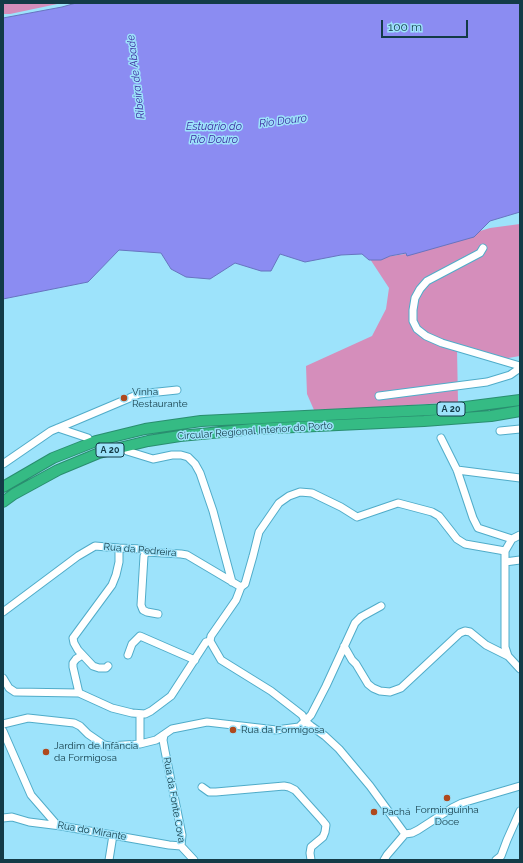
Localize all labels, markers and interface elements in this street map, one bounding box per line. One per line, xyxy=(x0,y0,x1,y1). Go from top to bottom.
scale bar xyxy=(383,12,470,38)
text: 100 m xyxy=(388,20,422,34)
water label: Ribeira de Abade xyxy=(124,34,148,120)
water label: Rio Douro xyxy=(258,112,308,130)
water label: Estuário do Rio Douro xyxy=(186,120,242,146)
place label: Vinha Restaurante xyxy=(132,386,188,410)
marker: Vinha Restaurante xyxy=(119,393,129,403)
road number: A 20 xyxy=(437,402,465,416)
street label: Circular Regional Interior do Porto xyxy=(177,420,333,442)
road number: A 20 xyxy=(96,443,124,457)
street label: Rua da Pedreira xyxy=(103,541,177,559)
place label: Rua da Formigosa xyxy=(241,724,324,736)
marker: Rua da Formigosa xyxy=(228,725,238,735)
place label: Jardim de Infância da Formigosa xyxy=(54,740,138,764)
marker: Jardim de Infância da Formigosa xyxy=(41,747,51,757)
street label: Rua da Fonte Cova xyxy=(161,756,187,844)
marker: Forminguinha Doce xyxy=(442,793,452,803)
place label: Forminguinha Doce xyxy=(415,804,479,828)
place label: Pachá xyxy=(382,806,410,818)
marker: Pachá xyxy=(369,807,379,817)
street label: Rua do Mirante xyxy=(57,819,127,843)

